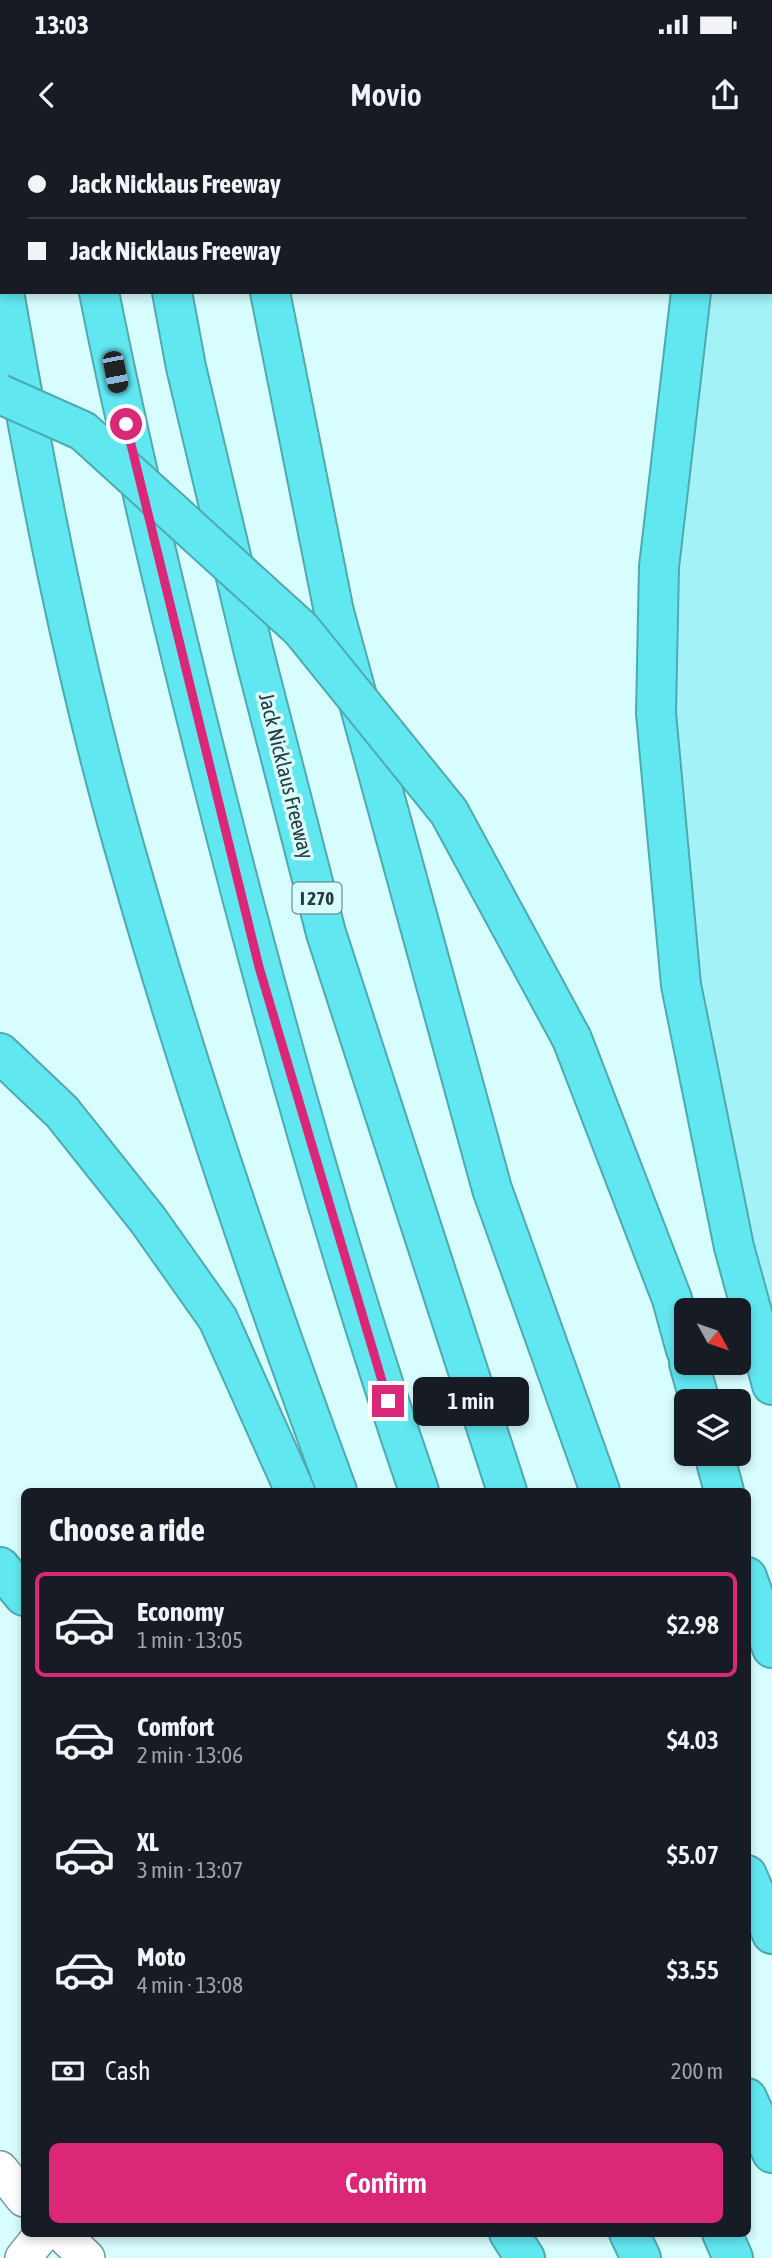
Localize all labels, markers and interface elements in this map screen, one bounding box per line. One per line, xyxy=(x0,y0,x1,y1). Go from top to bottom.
text: 13:03 xyxy=(35,10,89,40)
icon: back xyxy=(28,76,66,114)
text: Movio xyxy=(350,76,422,113)
icon: share xyxy=(706,76,744,114)
text: Jack Nicklaus Freeway xyxy=(70,169,281,199)
text: Jack Nicklaus Freeway xyxy=(70,236,281,266)
car xyxy=(101,349,130,395)
route start xyxy=(110,408,142,440)
street label: Jack Nicklaus Freeway xyxy=(255,690,319,862)
road number: I 270 xyxy=(292,883,342,914)
north arrow xyxy=(674,1298,751,1376)
map controls xyxy=(674,1298,751,1466)
callout: 1 min xyxy=(412,1376,528,1426)
route end xyxy=(372,1385,404,1417)
text: 1 min xyxy=(448,1388,494,1414)
button: layers xyxy=(674,1389,751,1466)
text: Choose a ride xyxy=(49,1511,205,1548)
icon: car xyxy=(53,1593,116,1656)
text: Economy xyxy=(137,1597,224,1627)
text: $2.98 xyxy=(667,1610,719,1640)
text: 1 min · 13:05 xyxy=(137,1627,243,1653)
icon: car xyxy=(53,1708,116,1771)
text: Comfort xyxy=(137,1712,214,1742)
text: $4.03 xyxy=(667,1725,719,1755)
text: 2 min · 13:06 xyxy=(137,1742,243,1768)
icon: car xyxy=(53,1823,116,1886)
text: XL xyxy=(137,1827,159,1857)
text: $5.07 xyxy=(667,1840,719,1870)
text: 3 min · 13:07 xyxy=(137,1857,243,1883)
icon: car xyxy=(53,1938,116,2001)
text: Moto xyxy=(137,1942,186,1972)
text: $3.55 xyxy=(667,1955,719,1985)
text: 4 min · 13:08 xyxy=(137,1972,243,1998)
icon: cash xyxy=(49,2052,87,2090)
text: Cash xyxy=(105,2056,151,2086)
text: 200 m xyxy=(671,2058,723,2084)
button: Confirm xyxy=(49,2143,723,2223)

